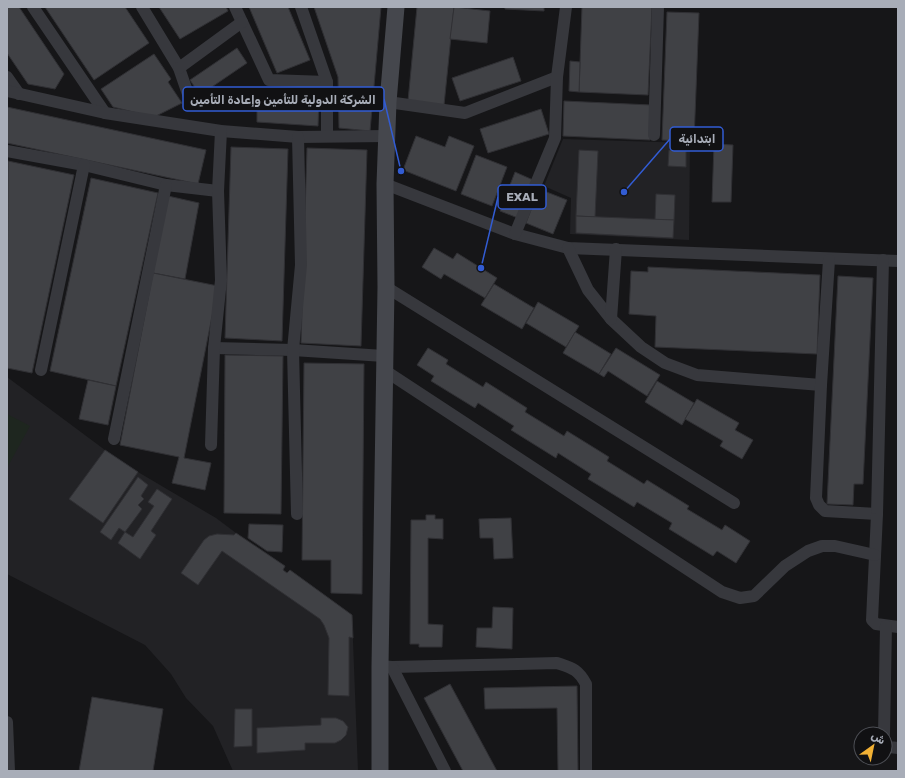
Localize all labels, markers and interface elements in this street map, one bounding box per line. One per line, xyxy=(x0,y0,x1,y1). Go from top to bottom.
callout: الشركة الدولية للتأمين وإعادة التأمين xyxy=(183,87,384,111)
text: الشركة الدولية للتأمين وإعادة التأمين xyxy=(190,93,376,107)
callout: ابتدائية xyxy=(670,127,723,151)
text: ابتدائية xyxy=(679,132,715,146)
callout: EXAL xyxy=(498,185,546,209)
text: EXAL xyxy=(506,190,538,204)
north arrow xyxy=(853,726,893,766)
text: ش xyxy=(869,729,888,747)

